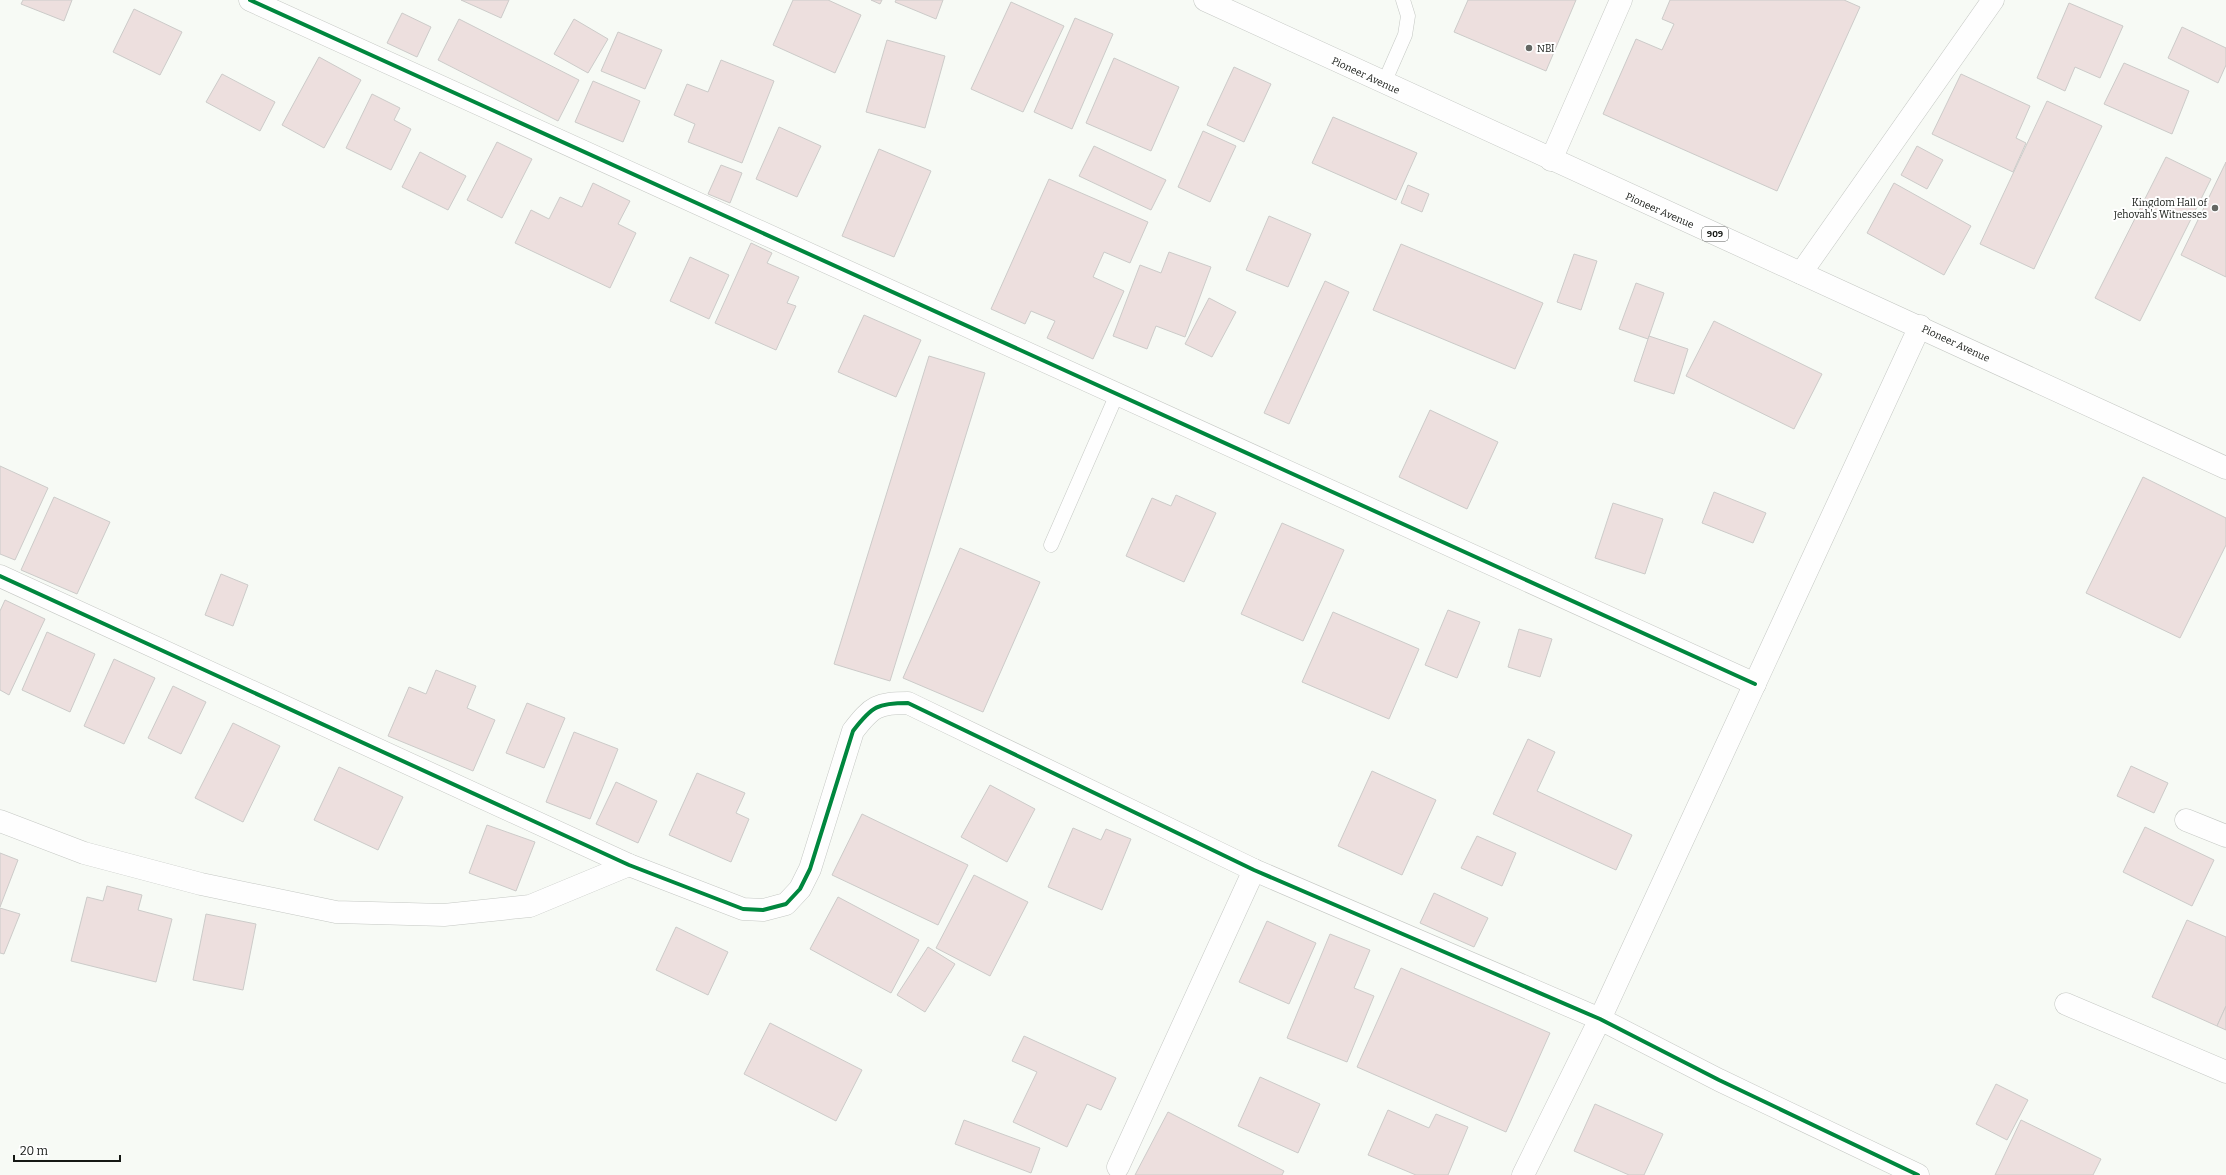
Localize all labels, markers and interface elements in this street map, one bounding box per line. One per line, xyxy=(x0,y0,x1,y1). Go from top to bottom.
marker: NBI xyxy=(1524,43,1534,53)
place label: NBI xyxy=(1537,43,1555,55)
street label: Pioneer Avenue xyxy=(1330,55,1401,97)
street label: Pioneer Avenue xyxy=(1624,190,1696,231)
place label: Kingdom Hall of Jehovah's Witnesses xyxy=(2113,197,2209,221)
marker: Kingdom Hall of Jehovah's Witnesses xyxy=(2210,203,2220,213)
road number: 909 xyxy=(1702,227,1728,241)
street label: Pioneer Avenue xyxy=(1920,323,1991,365)
scale bar xyxy=(14,1137,120,1163)
text: 20 m xyxy=(20,1144,49,1158)

